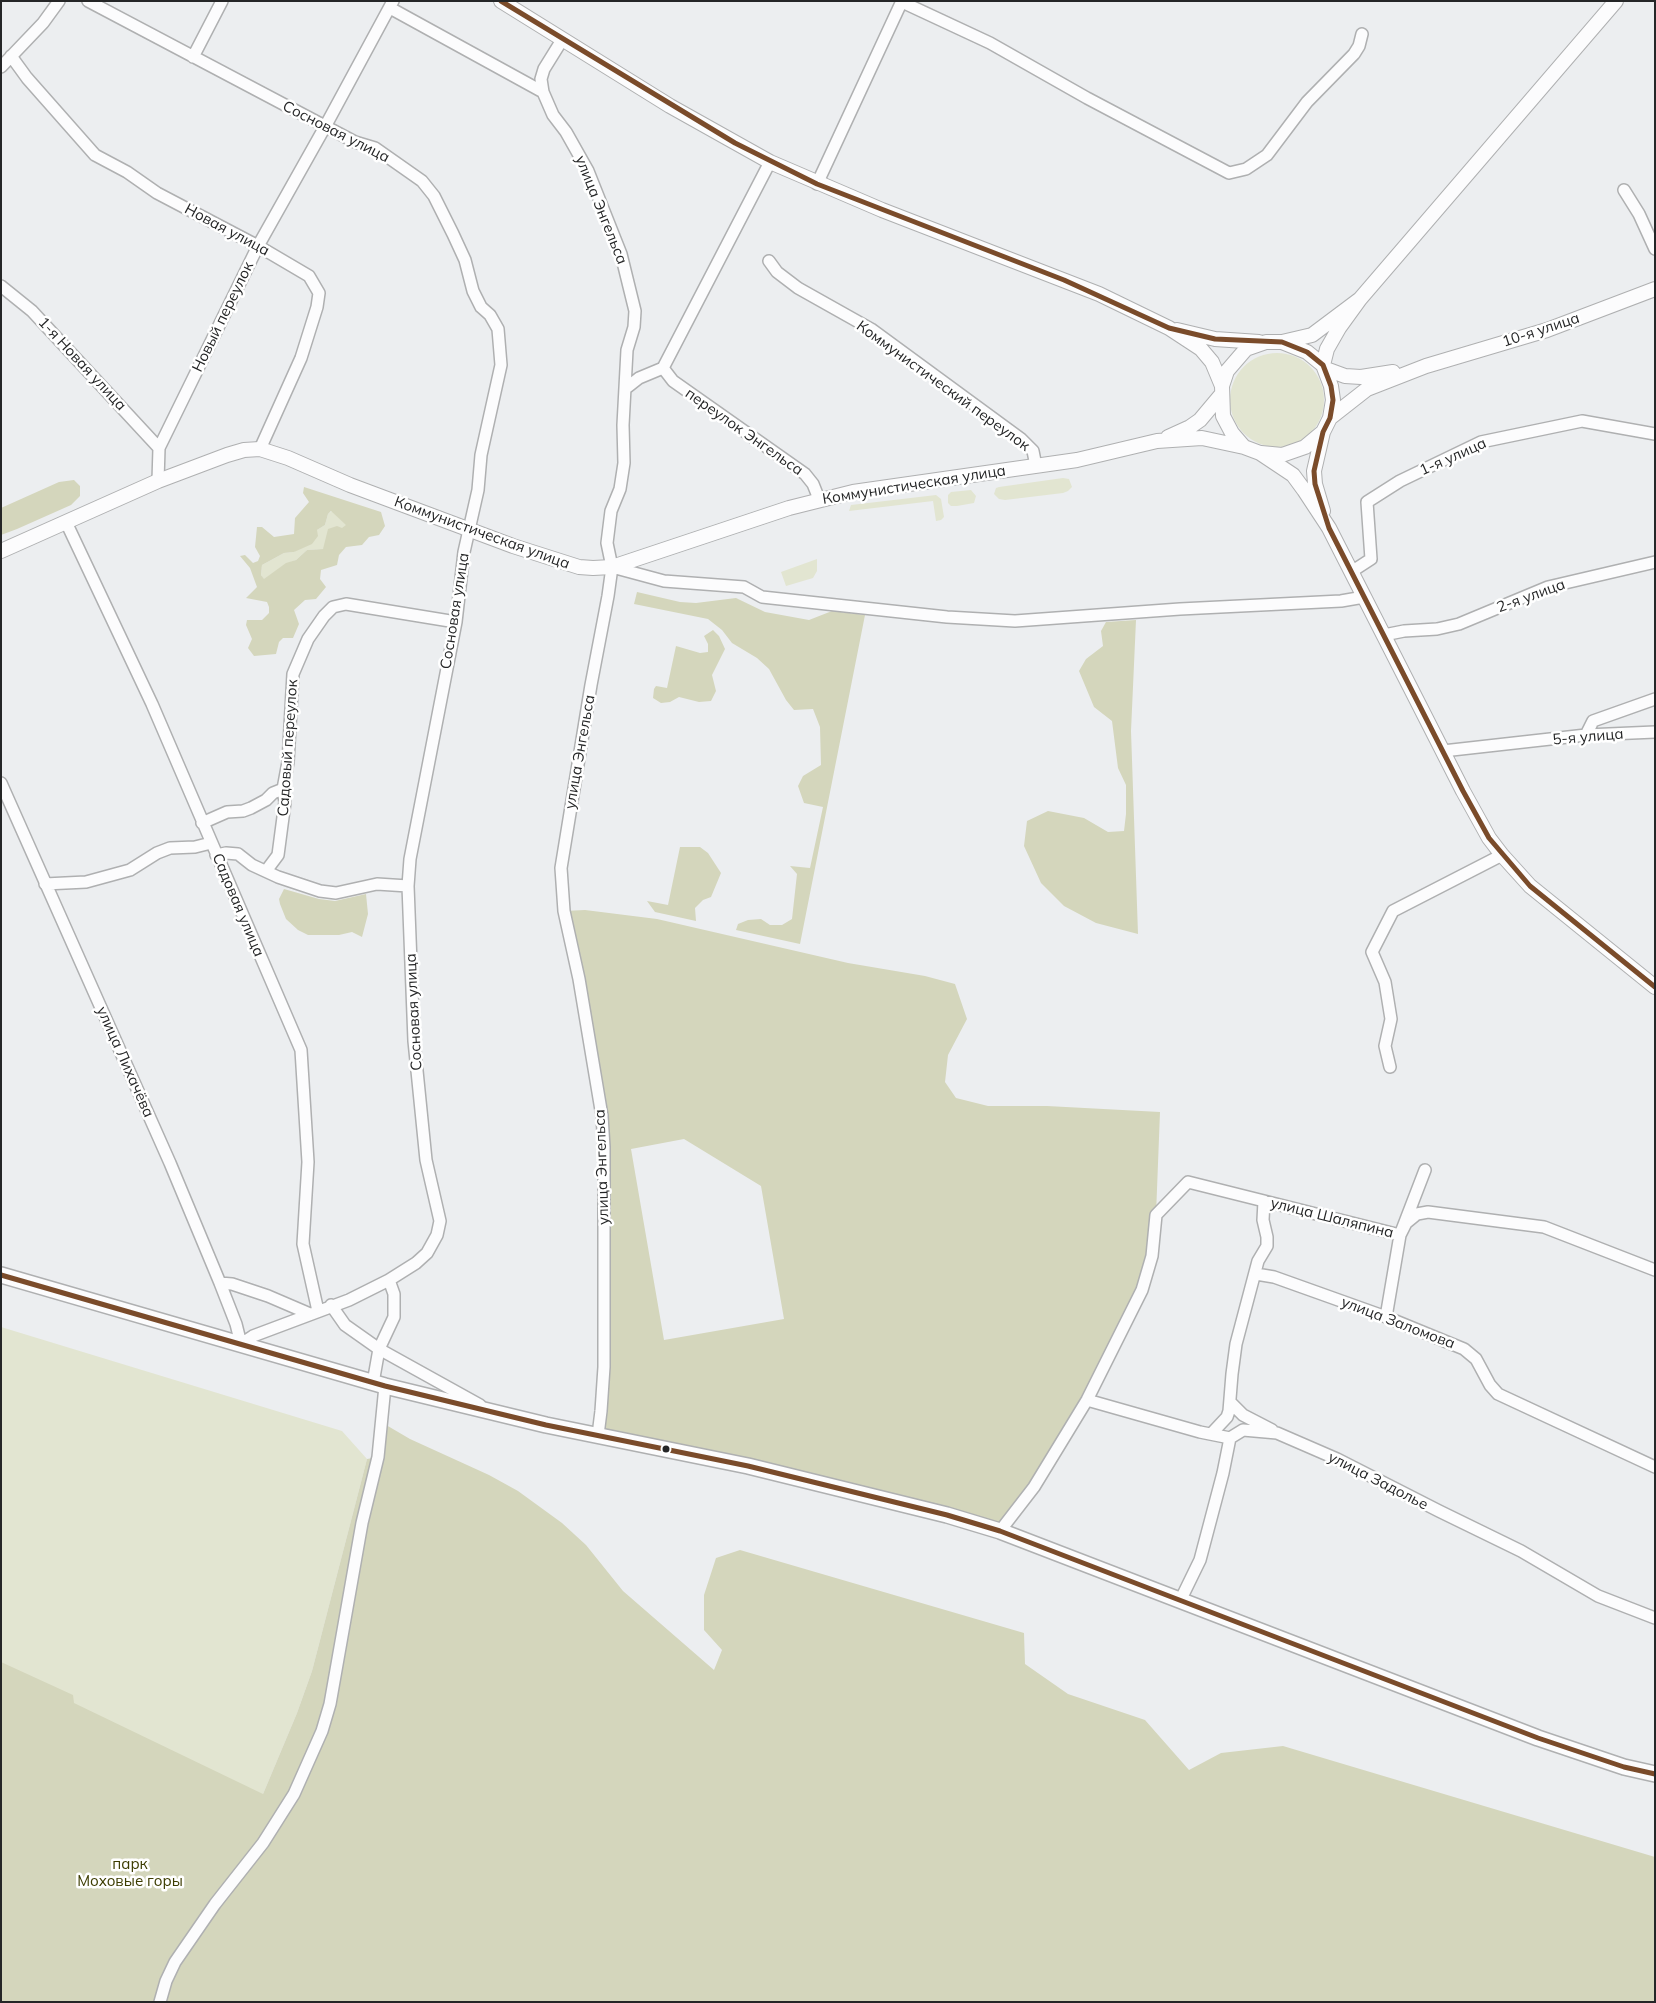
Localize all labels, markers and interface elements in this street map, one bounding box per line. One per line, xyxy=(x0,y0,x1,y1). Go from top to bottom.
street label: Сосновая улица xyxy=(280,97,392,167)
street label: улица Энгельса xyxy=(571,153,631,267)
street label: Новая улица xyxy=(181,200,273,260)
street label: Новый переулок xyxy=(189,259,257,375)
street label: 10-я улица xyxy=(1500,309,1582,351)
street label: 1-я Новая улица xyxy=(34,314,130,414)
street label: Коммунистический переулок xyxy=(853,317,1033,455)
street label: переулок Энгельса xyxy=(682,385,806,479)
street label: 1-я улица xyxy=(1417,434,1489,480)
street label: Коммунистическая улица xyxy=(821,462,1007,508)
street label: Коммунистическая улица xyxy=(392,493,572,573)
street label: Сосновая улица xyxy=(437,552,473,670)
street label: 2-я улица xyxy=(1494,575,1568,617)
street label: Садовый переулок xyxy=(274,679,302,817)
street label: улица Энгельса xyxy=(561,693,599,811)
street label: 5-я улица xyxy=(1552,725,1624,749)
street label: Садовая улица xyxy=(208,851,268,959)
street label: Сосновая улица xyxy=(402,953,426,1071)
street label: улица Лихачёва xyxy=(92,1004,158,1120)
street label: улица Энгельса xyxy=(591,1109,613,1225)
street label: улица Шаляпина xyxy=(1269,1194,1395,1242)
street label: улица Заломова xyxy=(1339,1293,1457,1353)
unlabelled marker xyxy=(661,1444,671,1454)
street label: улица Задолье xyxy=(1325,1448,1431,1514)
park label: парк Моховые горы xyxy=(77,1855,183,1890)

